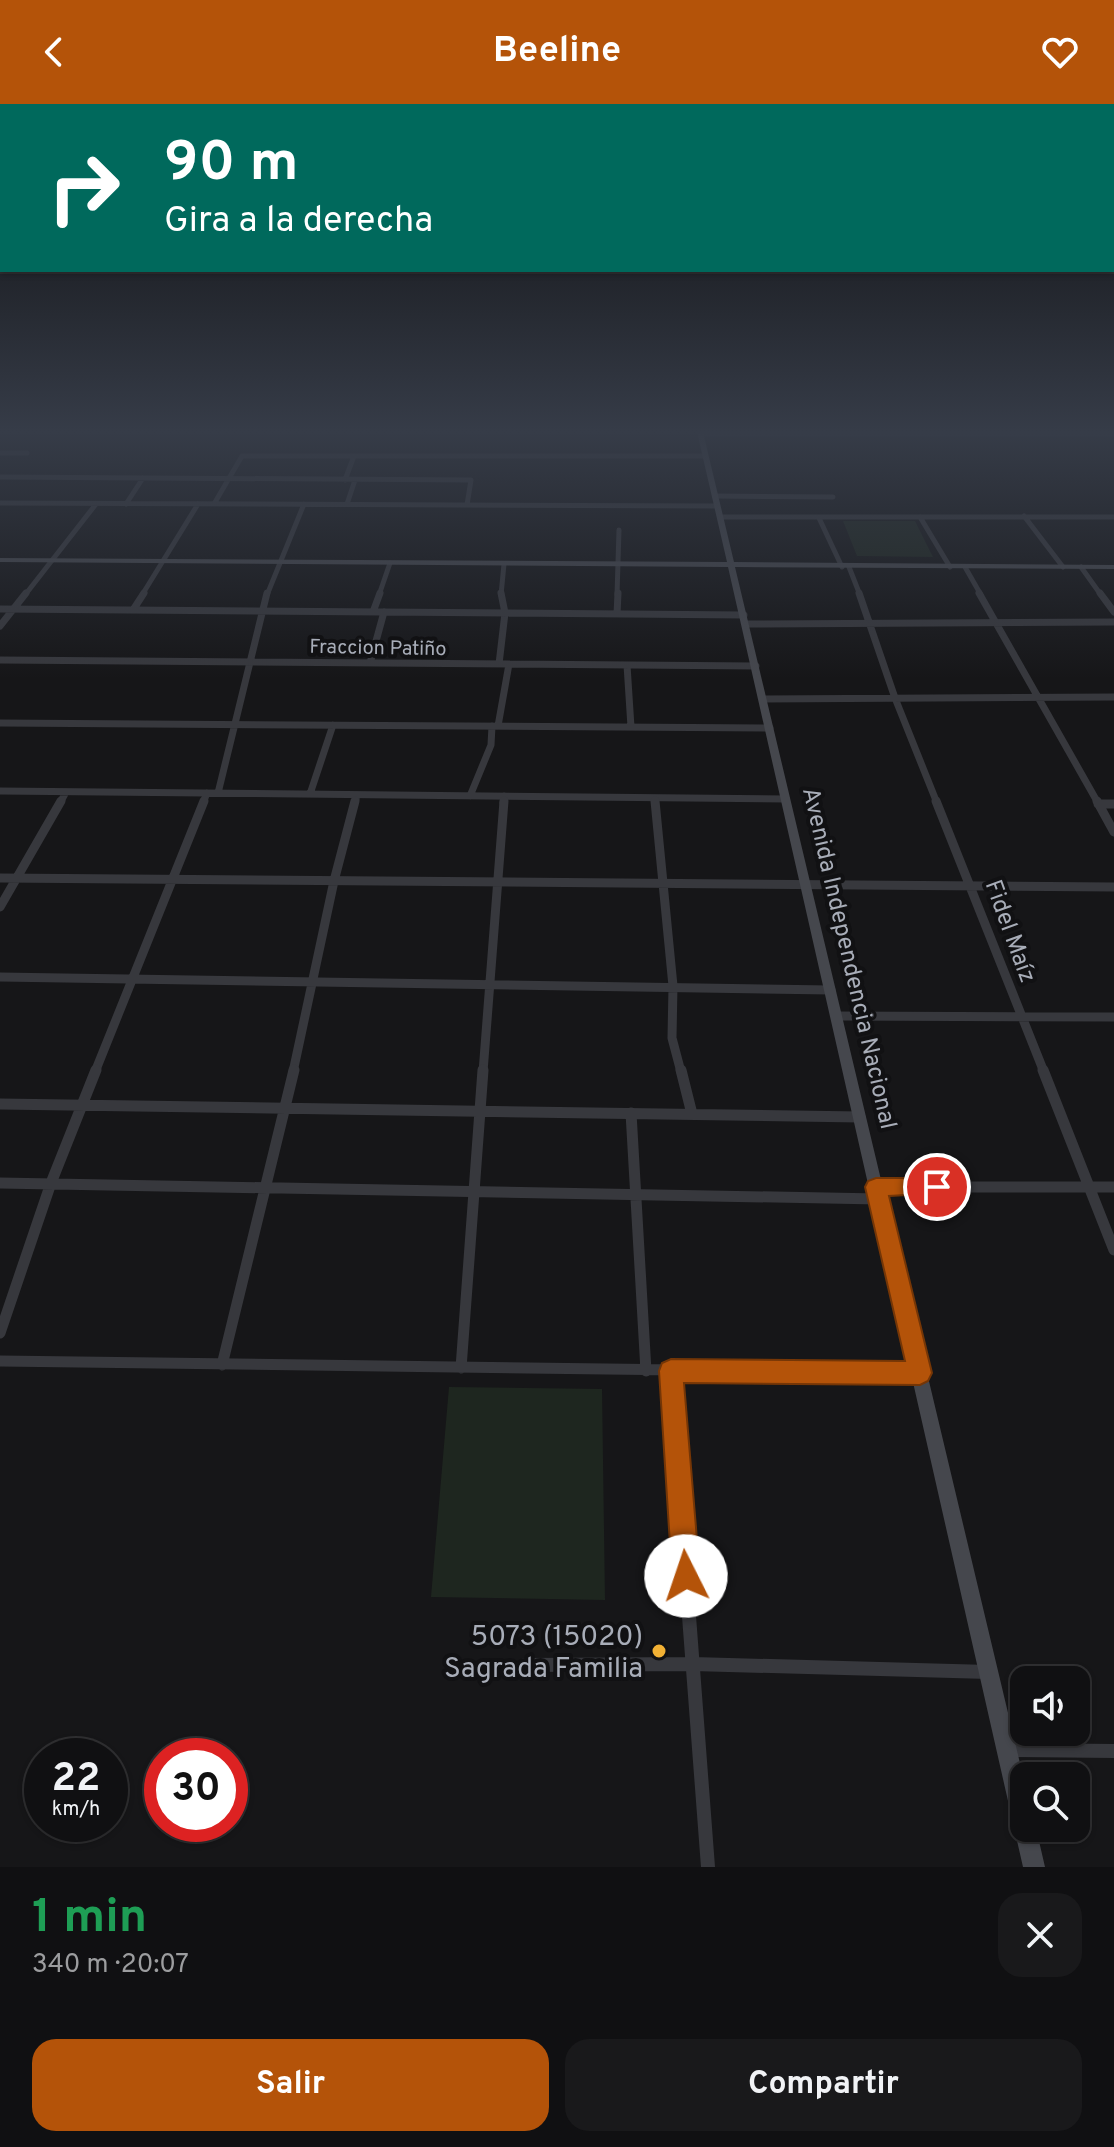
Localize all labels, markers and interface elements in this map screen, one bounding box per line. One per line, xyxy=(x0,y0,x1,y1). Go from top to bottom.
text: Beeline xyxy=(493,29,621,75)
icon: back xyxy=(32,30,76,74)
icon: heart xyxy=(1038,30,1082,74)
text: 90 m xyxy=(164,130,299,200)
icon: right xyxy=(32,136,136,240)
text: Gira a la derecha xyxy=(164,199,433,245)
street label: Fraccion Patiño xyxy=(309,635,447,663)
street label: Avenida Independencia Nacional xyxy=(794,785,902,1132)
street label: Fidel Maíz xyxy=(977,876,1042,987)
pin xyxy=(903,1153,971,1221)
icon: arrive xyxy=(915,1165,959,1209)
position arrow xyxy=(644,1534,728,1618)
place label: 5073 (15020) Sagrada Familia xyxy=(444,1620,643,1688)
marker: 5073 (15020) Sagrada Familia xyxy=(650,1642,668,1660)
map controls xyxy=(1010,1666,1090,1842)
button: sound xyxy=(1010,1666,1090,1746)
speed limit sign: 30 xyxy=(144,1738,248,1842)
text: 22 xyxy=(52,1755,100,1805)
button: search xyxy=(1010,1762,1090,1842)
text: km/h xyxy=(52,1797,100,1823)
text: 1 min xyxy=(32,1889,147,1949)
button: close xyxy=(998,1893,1082,1977)
text: 340 m · 20:07 xyxy=(32,1949,189,1982)
button: Salir xyxy=(32,2039,549,2131)
button: Compartir xyxy=(565,2039,1082,2131)

